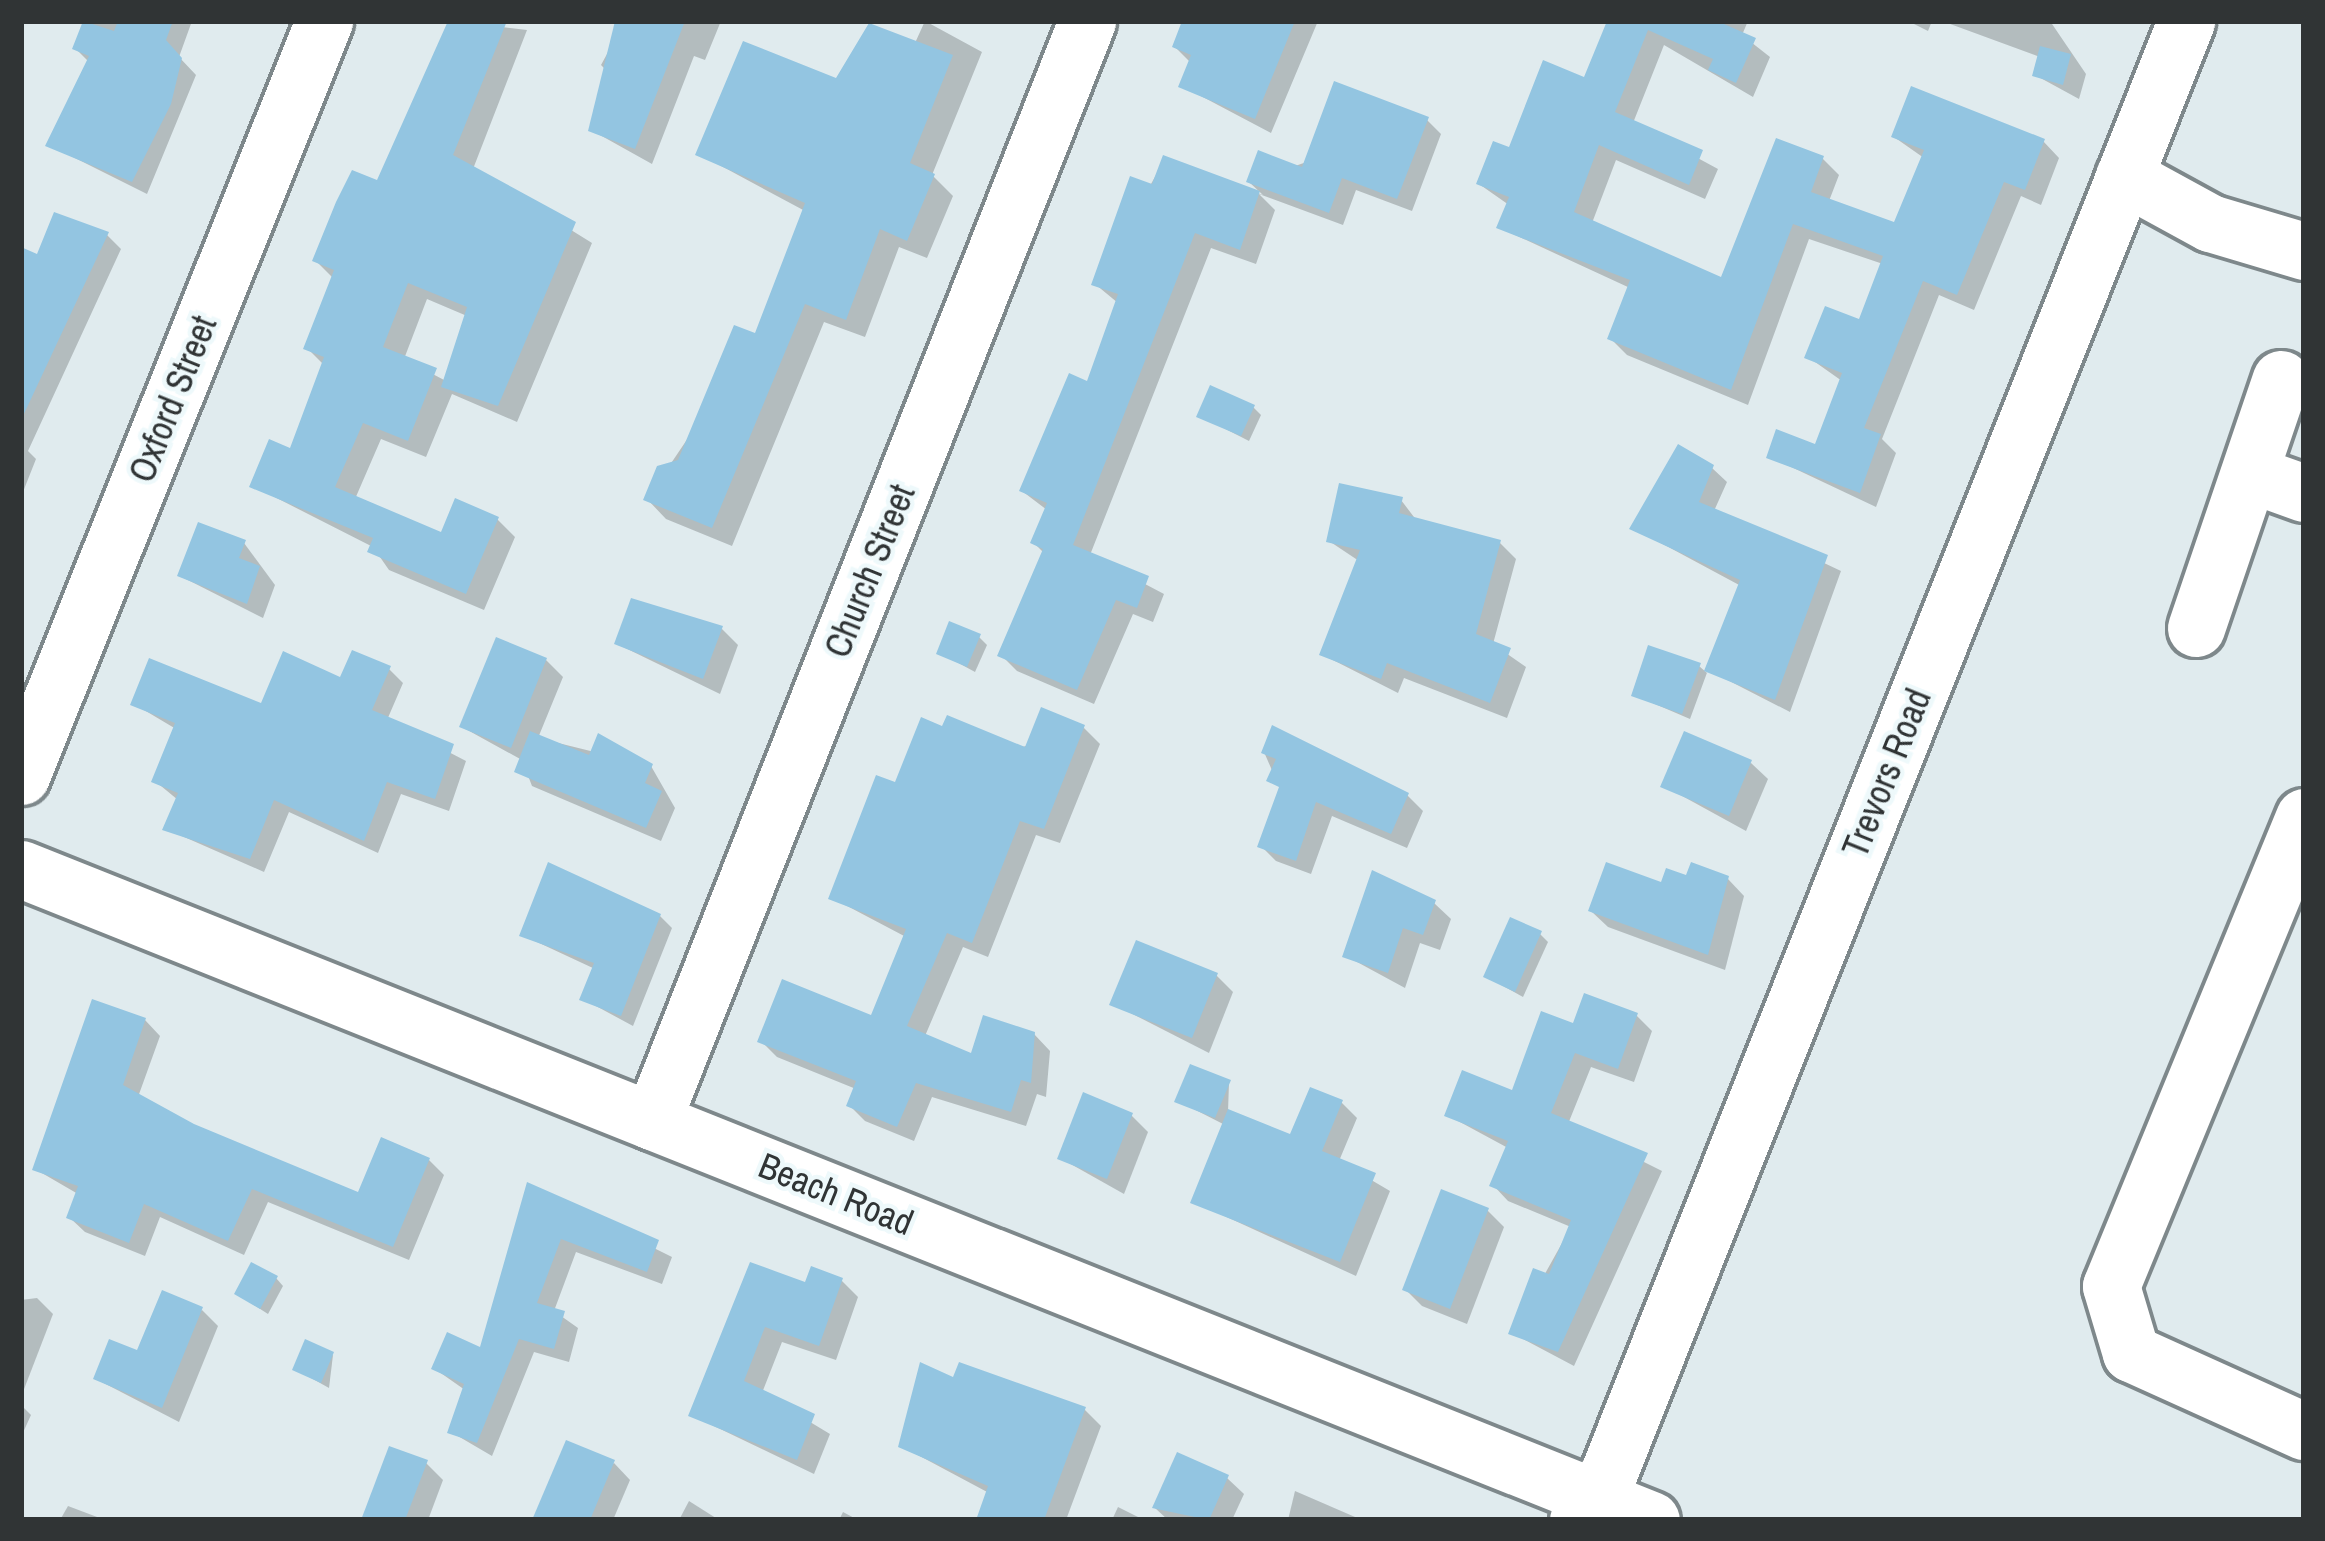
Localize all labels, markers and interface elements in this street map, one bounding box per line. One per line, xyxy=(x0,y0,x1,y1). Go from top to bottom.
street label: Oxford Street xyxy=(120,310,226,488)
street label: Church Street xyxy=(816,478,924,664)
street label: Trevors Road xyxy=(1834,683,1940,863)
street label: Beach Road xyxy=(753,1144,919,1244)

